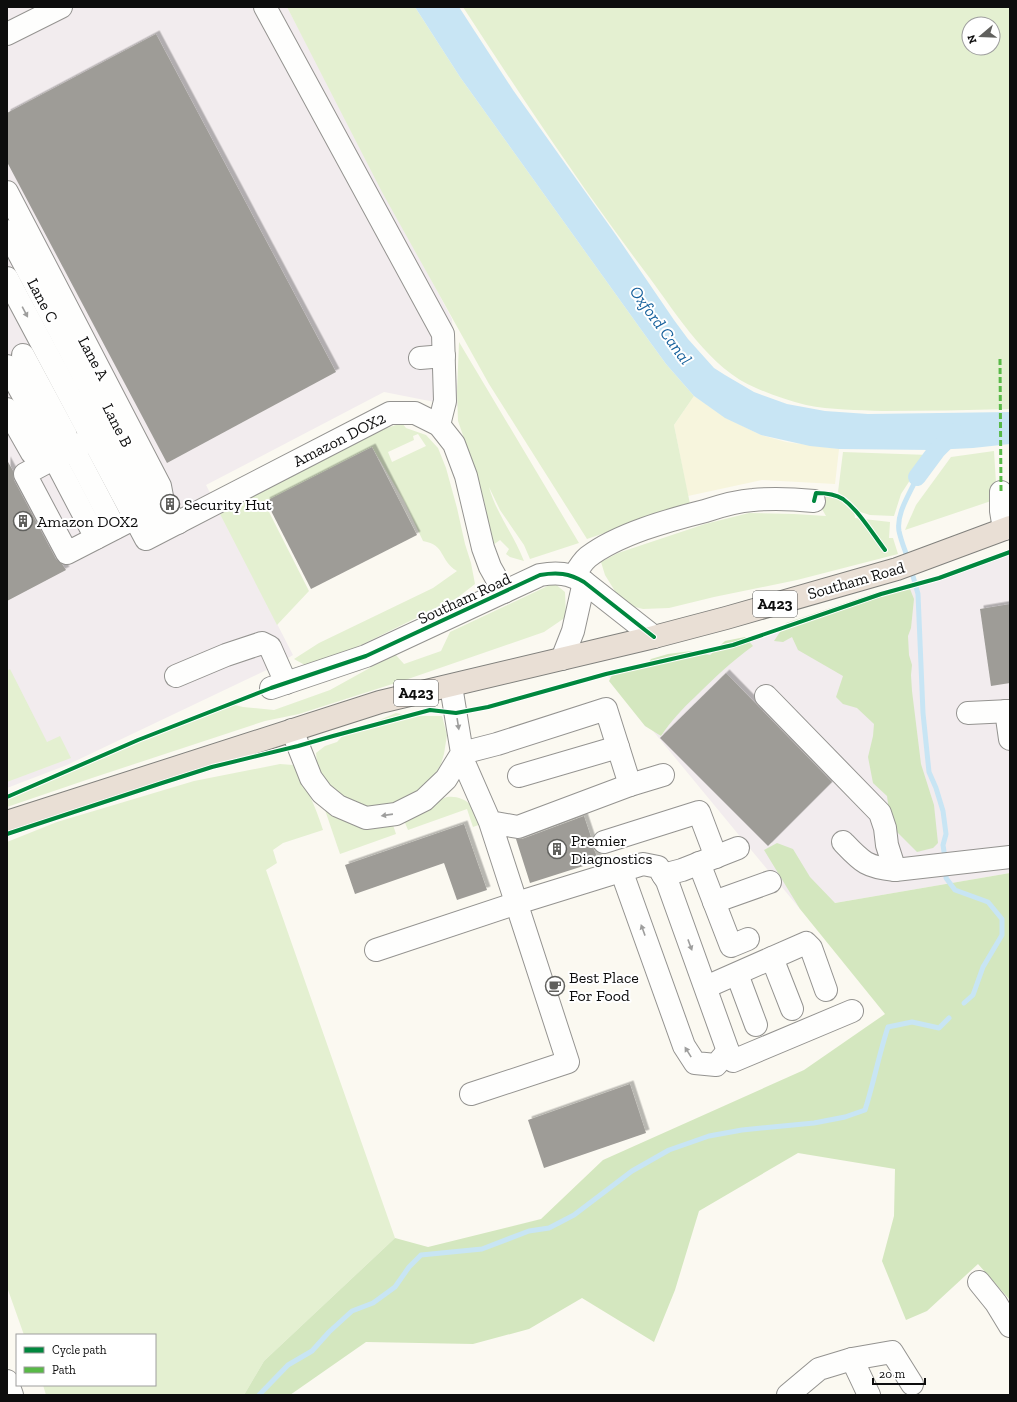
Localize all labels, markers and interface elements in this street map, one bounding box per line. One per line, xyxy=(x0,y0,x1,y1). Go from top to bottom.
north arrow xyxy=(961,16,1001,56)
text: N xyxy=(964,32,980,45)
street label: Lane C xyxy=(23,275,62,325)
water label: Oxford Canal xyxy=(626,282,696,368)
one-way arrow xyxy=(22,306,29,318)
street label: Lane A xyxy=(74,333,113,384)
street label: Lane B xyxy=(99,400,137,451)
street label: Amazon DOX2 xyxy=(290,408,389,471)
building icon: Security Hut xyxy=(159,493,181,515)
place label: Security Hut xyxy=(184,495,272,514)
building icon: Amazon DOX2 xyxy=(12,510,34,532)
place label: Amazon DOX2 xyxy=(37,512,138,531)
street label: Southam Road xyxy=(805,557,907,603)
street label: Southam Road xyxy=(415,569,514,628)
road number: A423 xyxy=(753,591,797,617)
road number: A423 xyxy=(394,680,438,706)
one-way arrow xyxy=(455,718,461,731)
one-way arrow xyxy=(381,812,393,818)
place label: Premier Diagnostics xyxy=(571,831,652,868)
building icon: Premier Diagnostics xyxy=(546,838,568,860)
one-way arrow xyxy=(639,924,645,936)
one-way arrow xyxy=(688,939,694,951)
place label: Best Place For Food xyxy=(569,968,639,1005)
cafe icon: Best Place For Food xyxy=(544,975,566,997)
one-way arrow xyxy=(684,1047,692,1057)
legend xyxy=(16,1334,156,1386)
text: Cycle path xyxy=(52,1343,107,1357)
scale bar xyxy=(873,1360,925,1386)
text: Path xyxy=(52,1363,76,1377)
text: 20 m xyxy=(879,1367,906,1381)

